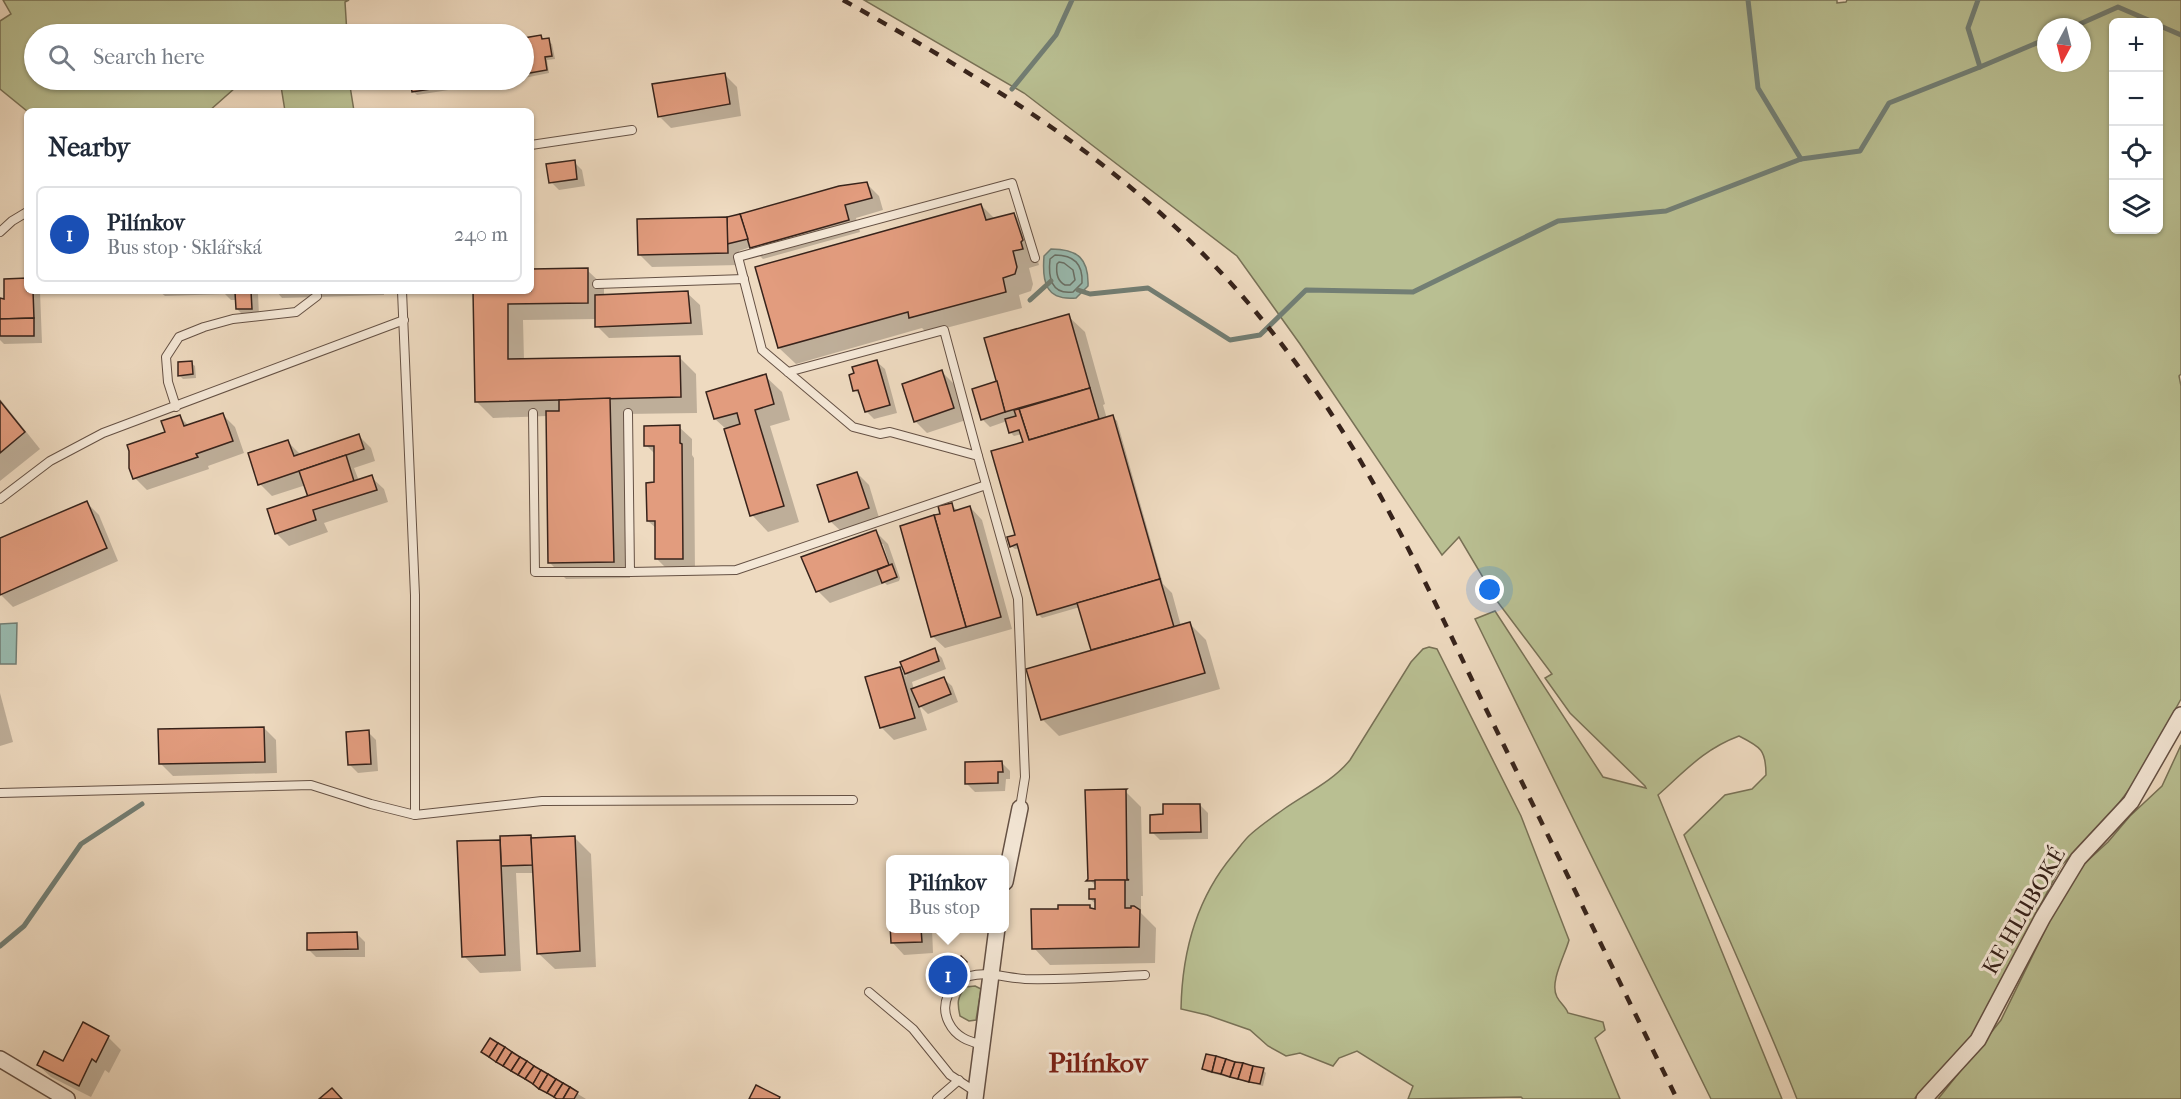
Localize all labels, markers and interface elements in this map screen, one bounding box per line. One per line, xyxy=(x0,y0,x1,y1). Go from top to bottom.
north arrow xyxy=(2037,18,2091,72)
map controls xyxy=(2109,18,2163,234)
button: + xyxy=(2109,18,2163,72)
search box xyxy=(24,24,534,90)
icon: search xyxy=(45,41,78,74)
text: Search here xyxy=(93,44,205,70)
button: − xyxy=(2109,72,2163,126)
button: locate xyxy=(2109,126,2163,180)
text: Nearby xyxy=(48,132,130,163)
button: layers xyxy=(2109,180,2163,234)
text: Pilínkov xyxy=(107,210,185,236)
text: 1 xyxy=(66,223,73,246)
text: 240 m xyxy=(454,223,508,246)
text: Bus stop · Sklářská xyxy=(107,236,262,259)
your location xyxy=(1475,575,1504,604)
street label: KE HLUBOKÉ xyxy=(1976,842,2071,979)
popup xyxy=(886,855,1009,933)
text: Pilínkov xyxy=(909,870,986,896)
text: Bus stop xyxy=(909,896,980,919)
pin: 1 xyxy=(928,952,968,998)
district label: Pilínkov xyxy=(1048,1046,1150,1079)

